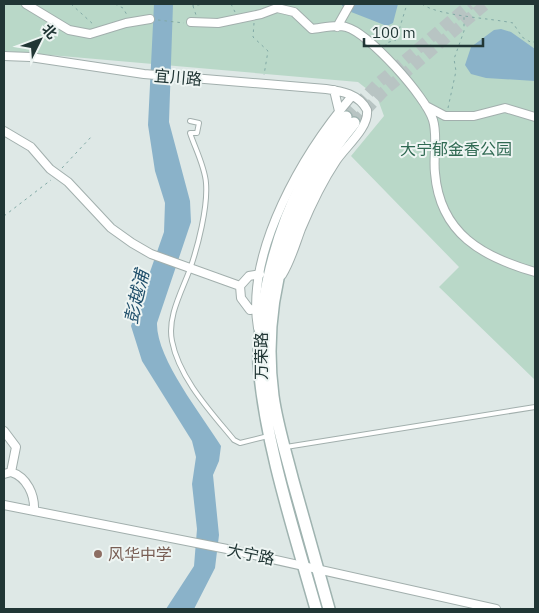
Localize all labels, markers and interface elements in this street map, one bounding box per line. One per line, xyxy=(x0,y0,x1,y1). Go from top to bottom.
north arrow xyxy=(15,15,65,65)
scale bar xyxy=(364,15,483,47)
text: 北 xyxy=(38,20,61,43)
text: 100 m xyxy=(372,23,416,42)
street label: 宜川路 xyxy=(153,65,203,89)
park label: 大宁郁金香公园 xyxy=(400,139,512,159)
water label: 彭越浦 xyxy=(119,265,154,326)
street label: 万荣路 xyxy=(251,332,271,380)
street label: 大宁路 xyxy=(225,539,277,569)
place label: 风华中学 xyxy=(108,544,172,564)
marker: 风华中学 xyxy=(92,548,104,560)

